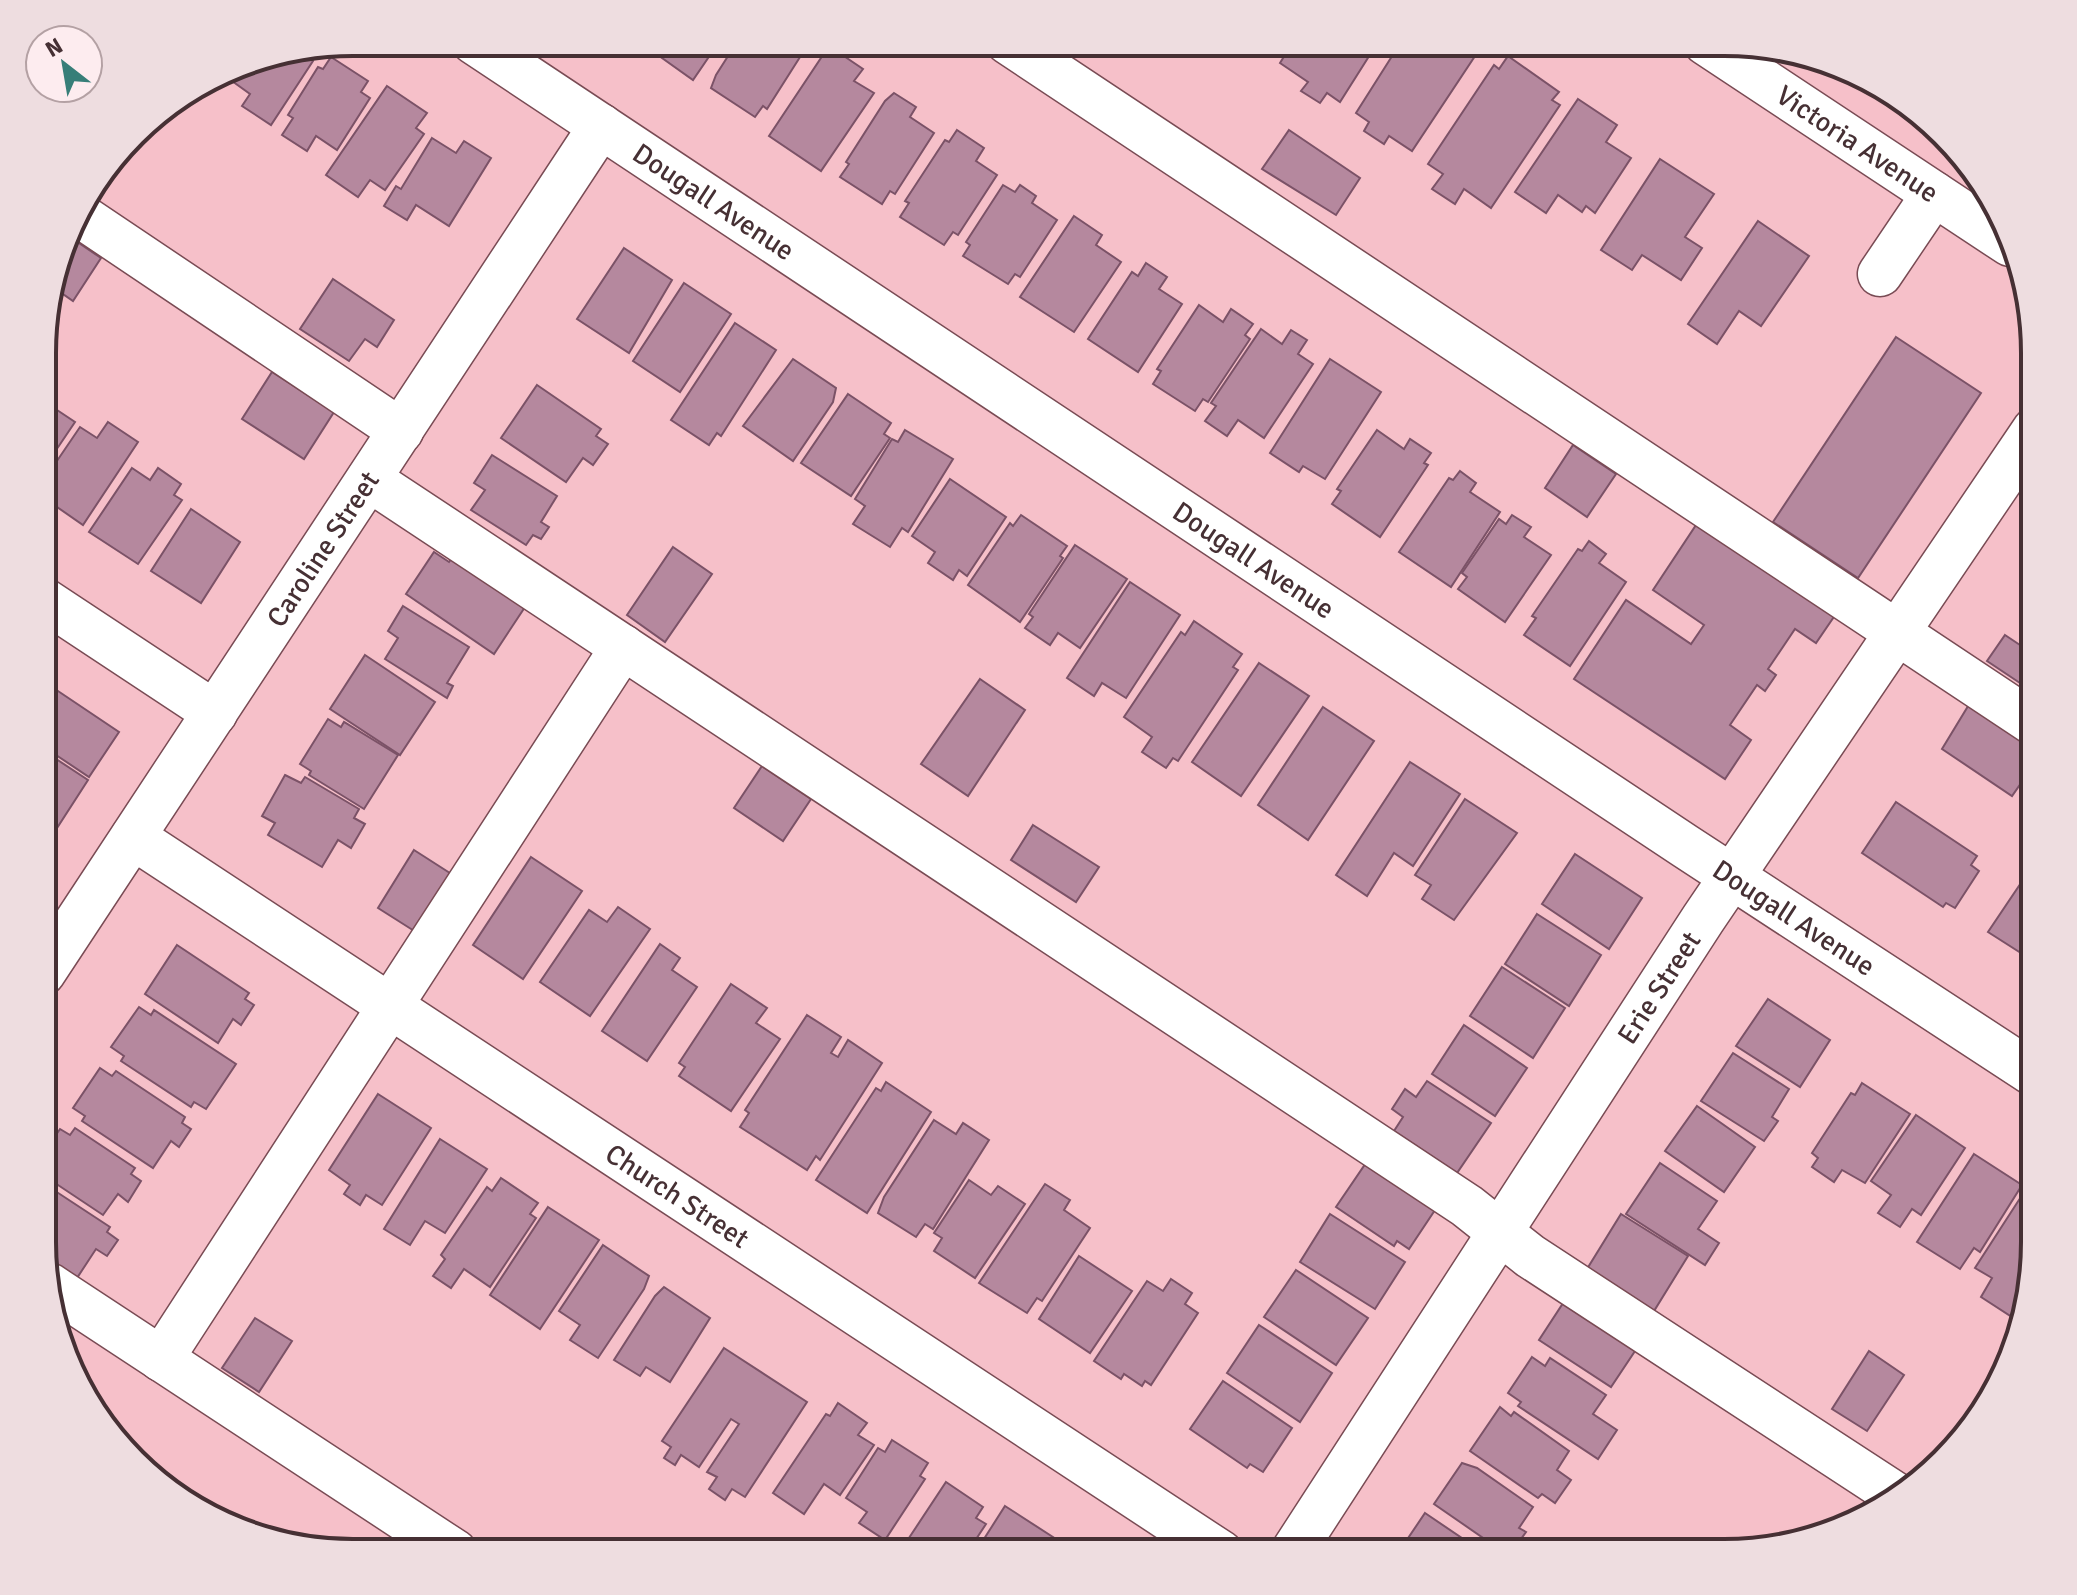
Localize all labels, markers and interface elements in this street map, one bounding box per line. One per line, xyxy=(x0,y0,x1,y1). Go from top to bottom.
north arrow xyxy=(24,24,104,104)
text: N xyxy=(40,32,67,63)
street label: Victoria Avenue xyxy=(1770,78,1945,210)
street label: Dougall Avenue xyxy=(626,136,801,268)
street label: Caroline Street xyxy=(260,465,387,634)
street label: Dougall Avenue xyxy=(1166,495,1341,626)
street label: Dougall Avenue xyxy=(1706,853,1881,984)
street label: Erie Street xyxy=(1611,925,1708,1051)
street label: Church Street xyxy=(599,1137,755,1256)

